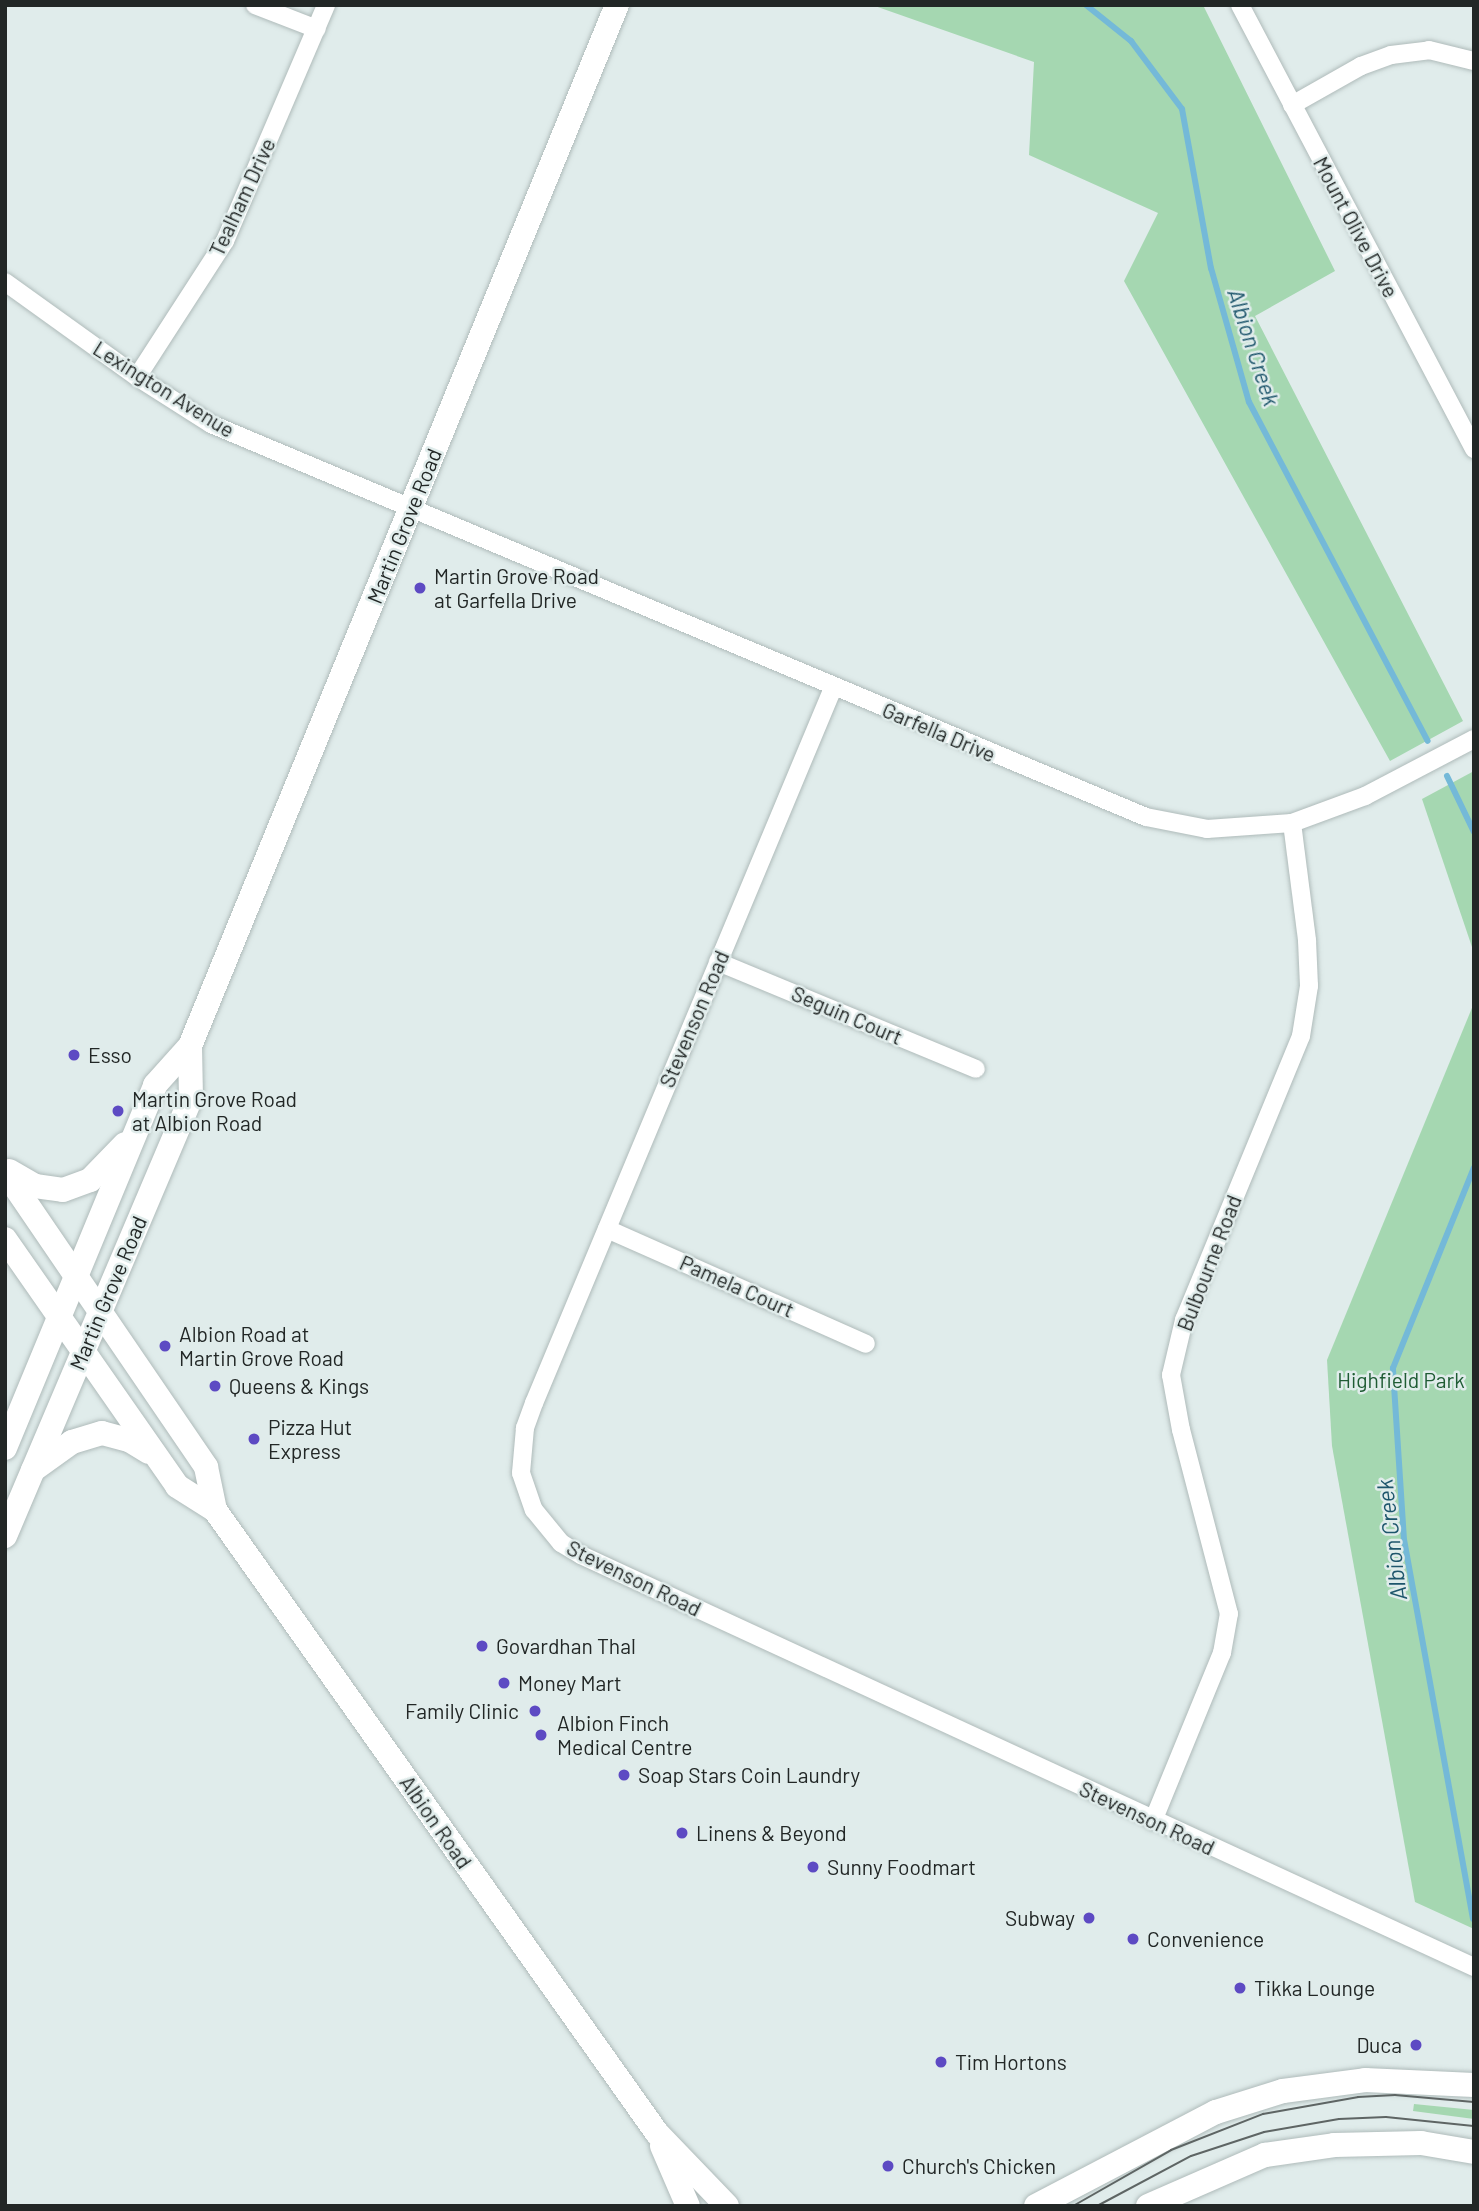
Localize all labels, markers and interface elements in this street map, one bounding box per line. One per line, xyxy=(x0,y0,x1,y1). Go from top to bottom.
street label: Tealham Drive xyxy=(204,134,280,260)
street label: Mount Olive Drive xyxy=(1308,152,1404,302)
water label: Albion Creek xyxy=(1222,285,1286,409)
street label: Lexington Avenue xyxy=(89,335,239,443)
street label: Martin Grove Road xyxy=(361,445,447,607)
place label: Martin Grove Road at Garfella Drive xyxy=(434,563,599,613)
marker: Martin Grove Road at Garfella Drive xyxy=(412,580,428,596)
street label: Garfella Drive xyxy=(879,697,999,767)
street label: Stevenson Road xyxy=(654,947,734,1091)
street label: Seguin Court xyxy=(788,980,906,1050)
place label: Esso xyxy=(88,1042,132,1068)
marker: Esso xyxy=(66,1047,82,1063)
place label: Martin Grove Road at Albion Road xyxy=(132,1086,297,1136)
marker: Martin Grove Road at Albion Road xyxy=(110,1103,126,1119)
street label: Bulbourne Road xyxy=(1171,1191,1247,1335)
street label: Martin Grove Road xyxy=(64,1212,152,1374)
street label: Pamela Court xyxy=(676,1250,798,1322)
place label: Albion Road at Martin Grove Road xyxy=(179,1321,344,1371)
marker: Albion Road at Martin Grove Road xyxy=(157,1338,173,1354)
park label: Highfield Park xyxy=(1337,1367,1465,1393)
place label: Queens & Kings xyxy=(229,1373,369,1399)
marker: Queens & Kings xyxy=(207,1378,223,1394)
place label: Pizza Hut Express xyxy=(268,1414,352,1464)
marker: Pizza Hut Express xyxy=(246,1431,262,1447)
water label: Albion Creek xyxy=(1370,1478,1412,1602)
street label: Stevenson Road xyxy=(563,1535,705,1621)
place label: Govardhan Thal xyxy=(496,1633,636,1659)
marker: Govardhan Thal xyxy=(474,1638,490,1654)
place label: Money Mart xyxy=(518,1670,622,1696)
marker: Money Mart xyxy=(496,1675,512,1691)
place label: Family Clinic xyxy=(405,1698,519,1724)
marker: Family Clinic xyxy=(525,1701,545,1721)
place label: Albion Finch Medical Centre xyxy=(557,1710,692,1760)
marker: Albion Finch Medical Centre xyxy=(531,1725,551,1745)
place label: Soap Stars Coin Laundry xyxy=(638,1762,860,1788)
marker: Soap Stars Coin Laundry xyxy=(616,1767,632,1783)
street label: Albion Road xyxy=(395,1771,477,1873)
street label: Stevenson Road xyxy=(1075,1776,1219,1860)
place label: Linens & Beyond xyxy=(696,1820,847,1846)
marker: Linens & Beyond xyxy=(674,1825,690,1841)
place label: Sunny Foodmart xyxy=(827,1854,976,1880)
marker: Sunny Foodmart xyxy=(805,1859,821,1875)
place label: Subway xyxy=(1005,1905,1075,1931)
marker: Subway xyxy=(1081,1910,1097,1926)
place label: Convenience xyxy=(1147,1926,1264,1952)
marker: Convenience xyxy=(1125,1931,1141,1947)
place label: Tikka Lounge xyxy=(1254,1975,1375,2001)
marker: Tikka Lounge xyxy=(1232,1980,1248,1996)
place label: Duca xyxy=(1356,2032,1402,2058)
marker: Duca xyxy=(1408,2037,1424,2053)
place label: Tim Hortons xyxy=(955,2049,1067,2075)
marker: Tim Hortons xyxy=(933,2054,949,2070)
place label: Church's Chicken xyxy=(902,2153,1056,2179)
marker: Church's Chicken xyxy=(880,2158,896,2174)

